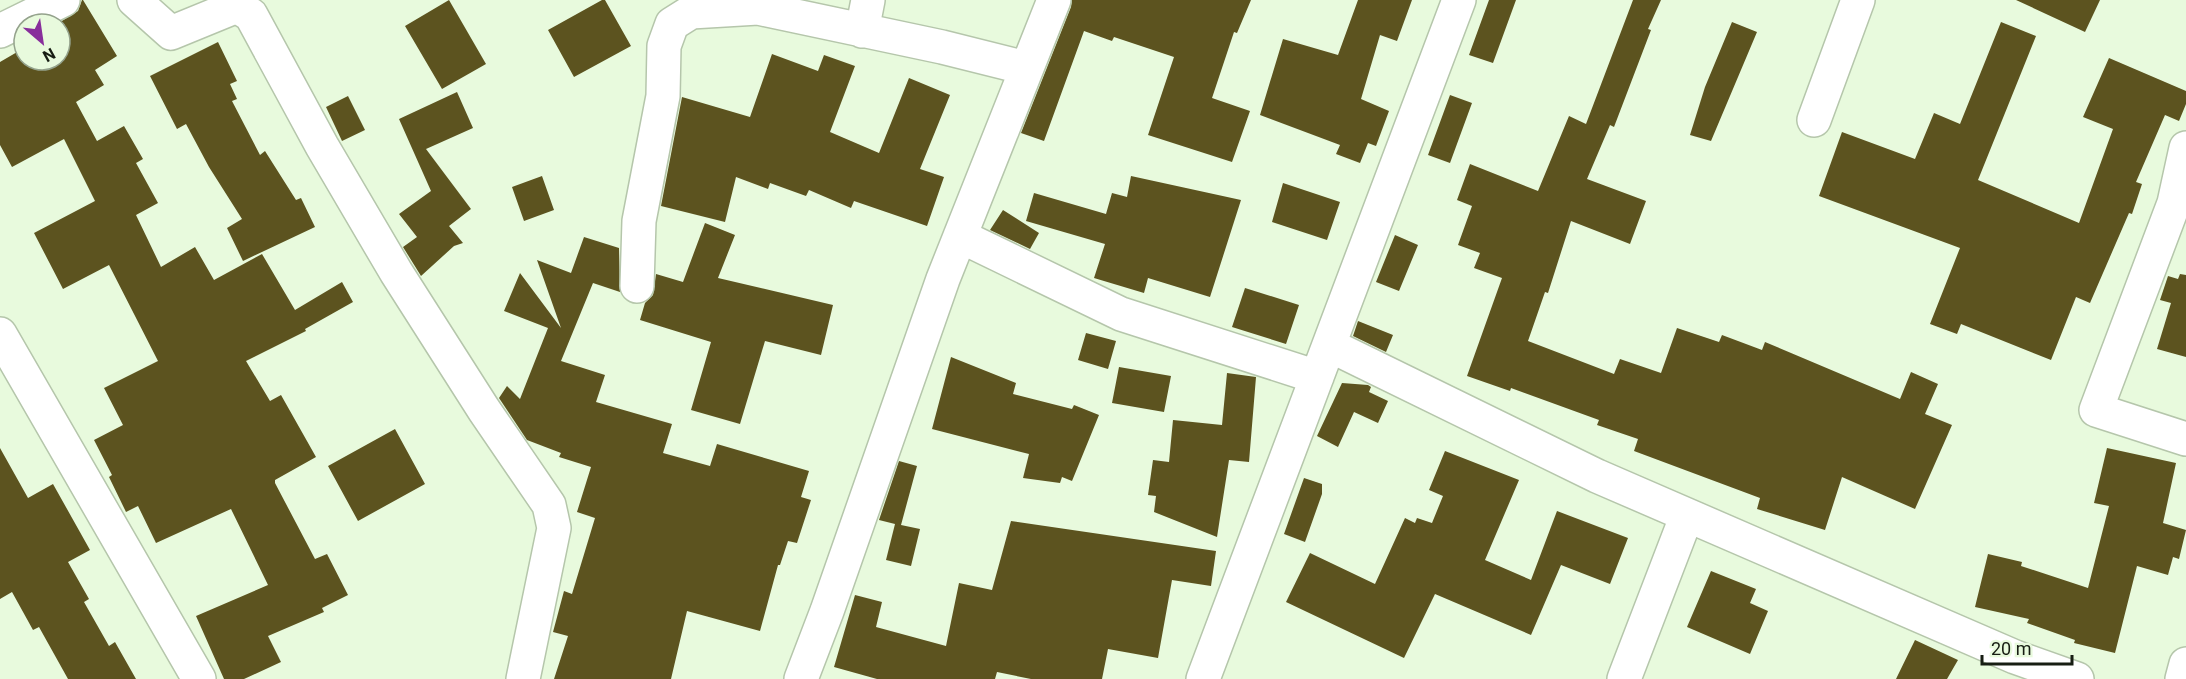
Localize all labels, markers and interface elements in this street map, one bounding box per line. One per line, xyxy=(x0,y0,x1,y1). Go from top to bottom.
north arrow xyxy=(12,12,72,72)
text: N xyxy=(39,44,59,66)
scale bar xyxy=(1982,628,2072,666)
text: 20 m xyxy=(1991,638,2031,659)

